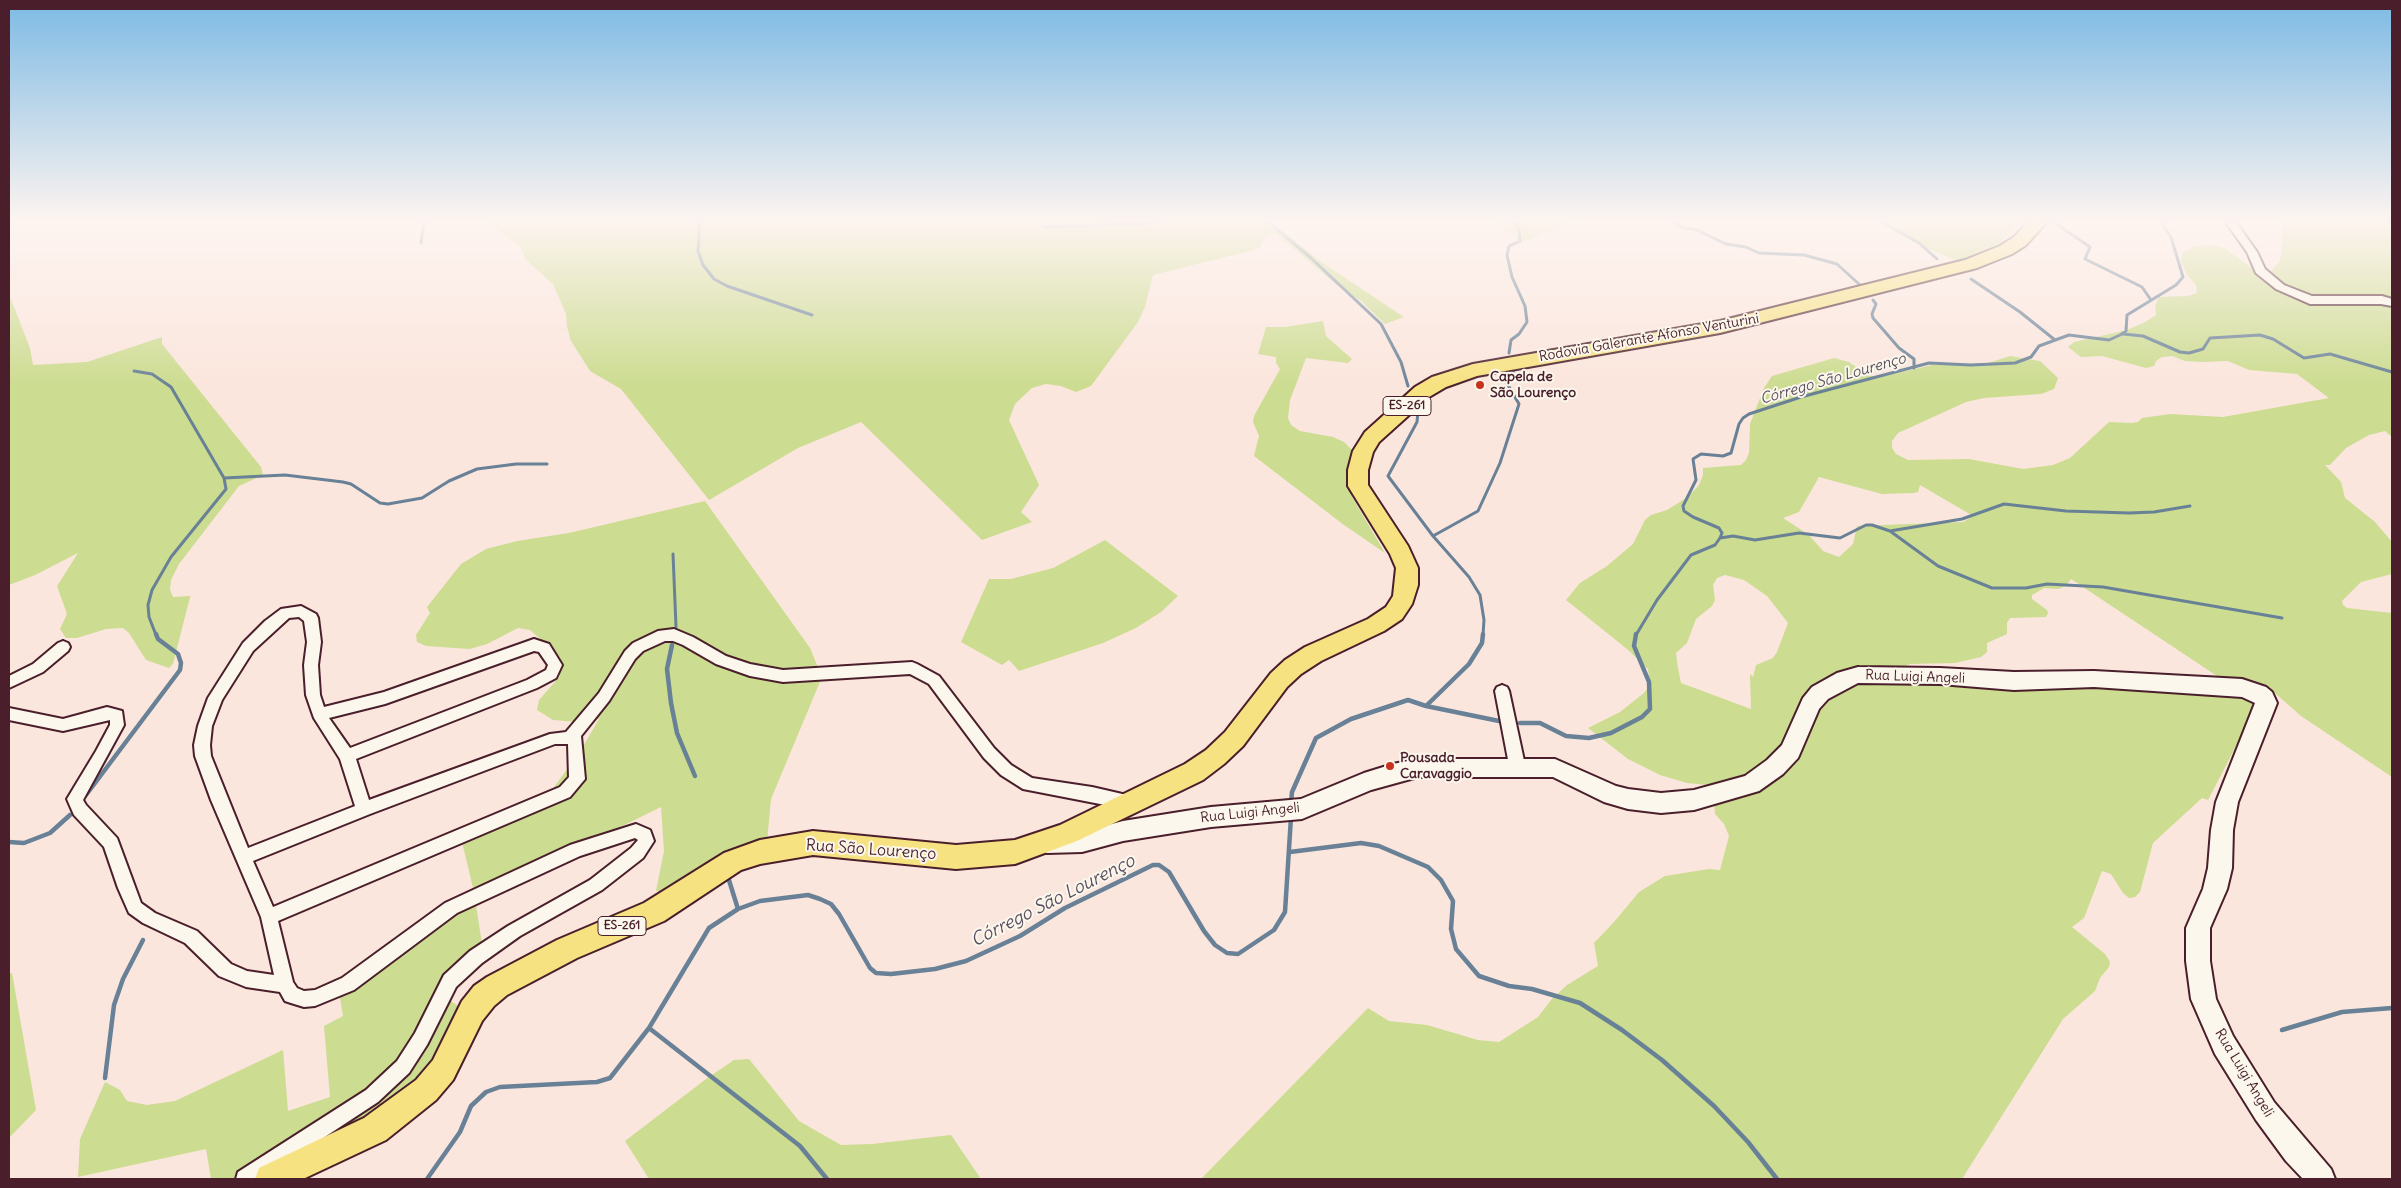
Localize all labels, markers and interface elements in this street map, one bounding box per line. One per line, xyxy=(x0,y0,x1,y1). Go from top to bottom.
street label: Rodovia Galerante Afonso Venturini xyxy=(1538,310,1760,366)
water label: Córrego São Lourenço xyxy=(1758,350,1908,408)
place label: Capela de São Lourenço xyxy=(1490,369,1576,402)
marker: Capela de São Lourenço xyxy=(1474,379,1486,391)
road number: ES-261 xyxy=(1383,396,1431,416)
street label: Rua Luigi Angeli xyxy=(1865,667,1965,687)
place label: Pousada Caravaggio xyxy=(1400,750,1472,782)
marker: Pousada Caravaggio xyxy=(1384,760,1396,772)
street label: Rua Luigi Angeli xyxy=(1199,799,1301,827)
street label: Rua São Lourenço xyxy=(805,836,937,864)
water label: Córrego São Lourenço xyxy=(967,850,1139,952)
road number: ES-261 xyxy=(598,916,646,936)
street label: Rua Luigi Angeli xyxy=(2211,1026,2277,1120)

